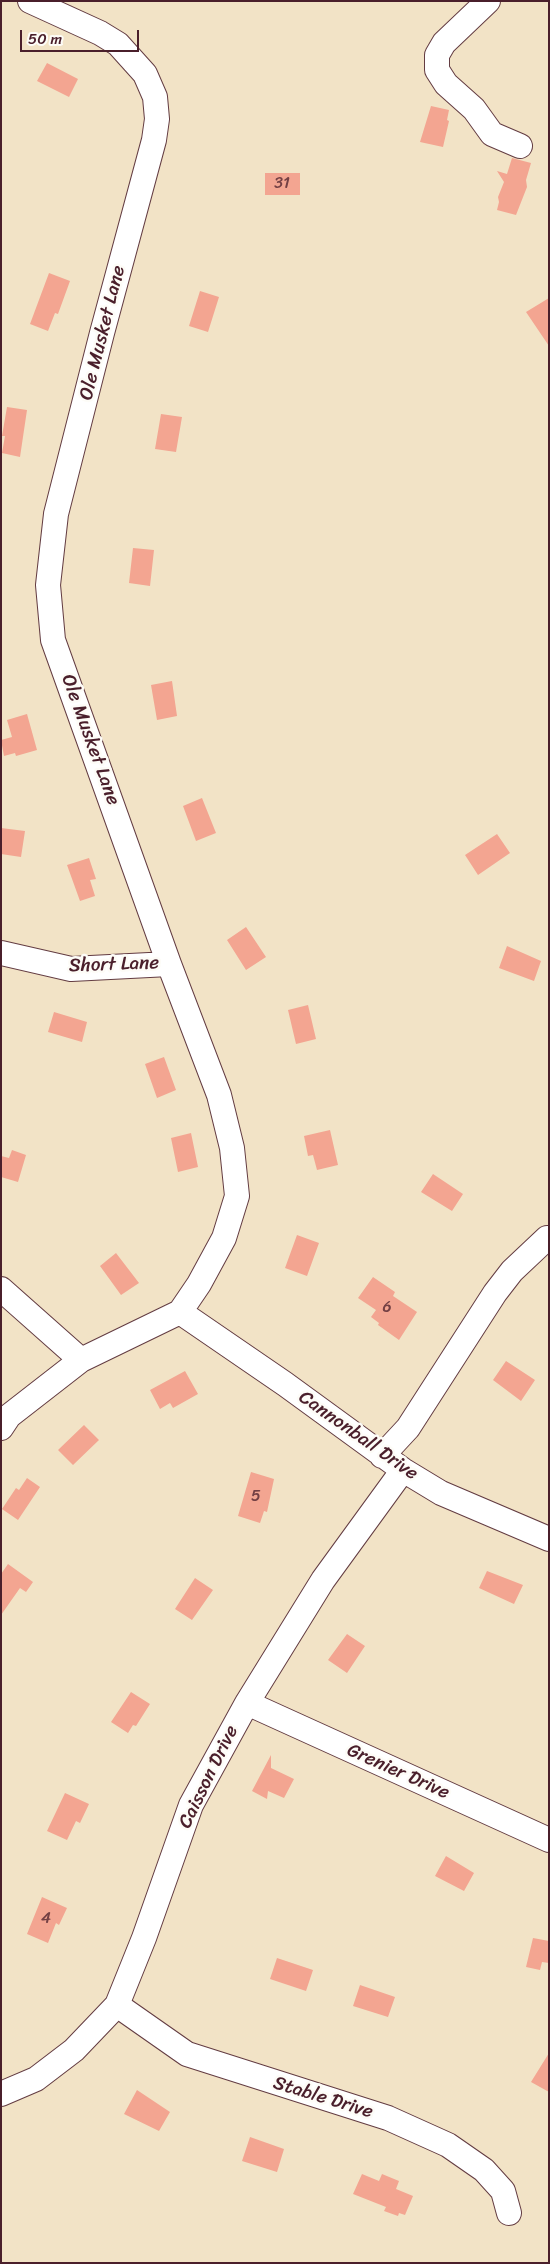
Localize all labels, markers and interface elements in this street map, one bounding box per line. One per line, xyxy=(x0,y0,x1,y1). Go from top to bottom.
scale bar xyxy=(22,20,141,52)
text: 50 m xyxy=(28,26,62,52)
house number: 31 xyxy=(274,174,290,194)
street label: Ole Musket Lane xyxy=(75,263,131,403)
street label: Ole Musket Lane xyxy=(56,671,124,809)
street label: Short Lane xyxy=(69,952,159,978)
house number: 6 xyxy=(382,1298,392,1318)
street label: Cannonball Drive xyxy=(294,1386,422,1486)
house number: 5 xyxy=(251,1487,261,1507)
street label: Caisson Drive xyxy=(174,1722,244,1832)
street label: Grenier Drive xyxy=(343,1739,453,1805)
house number: 4 xyxy=(41,1909,51,1929)
street label: Stable Drive xyxy=(270,2072,376,2124)

